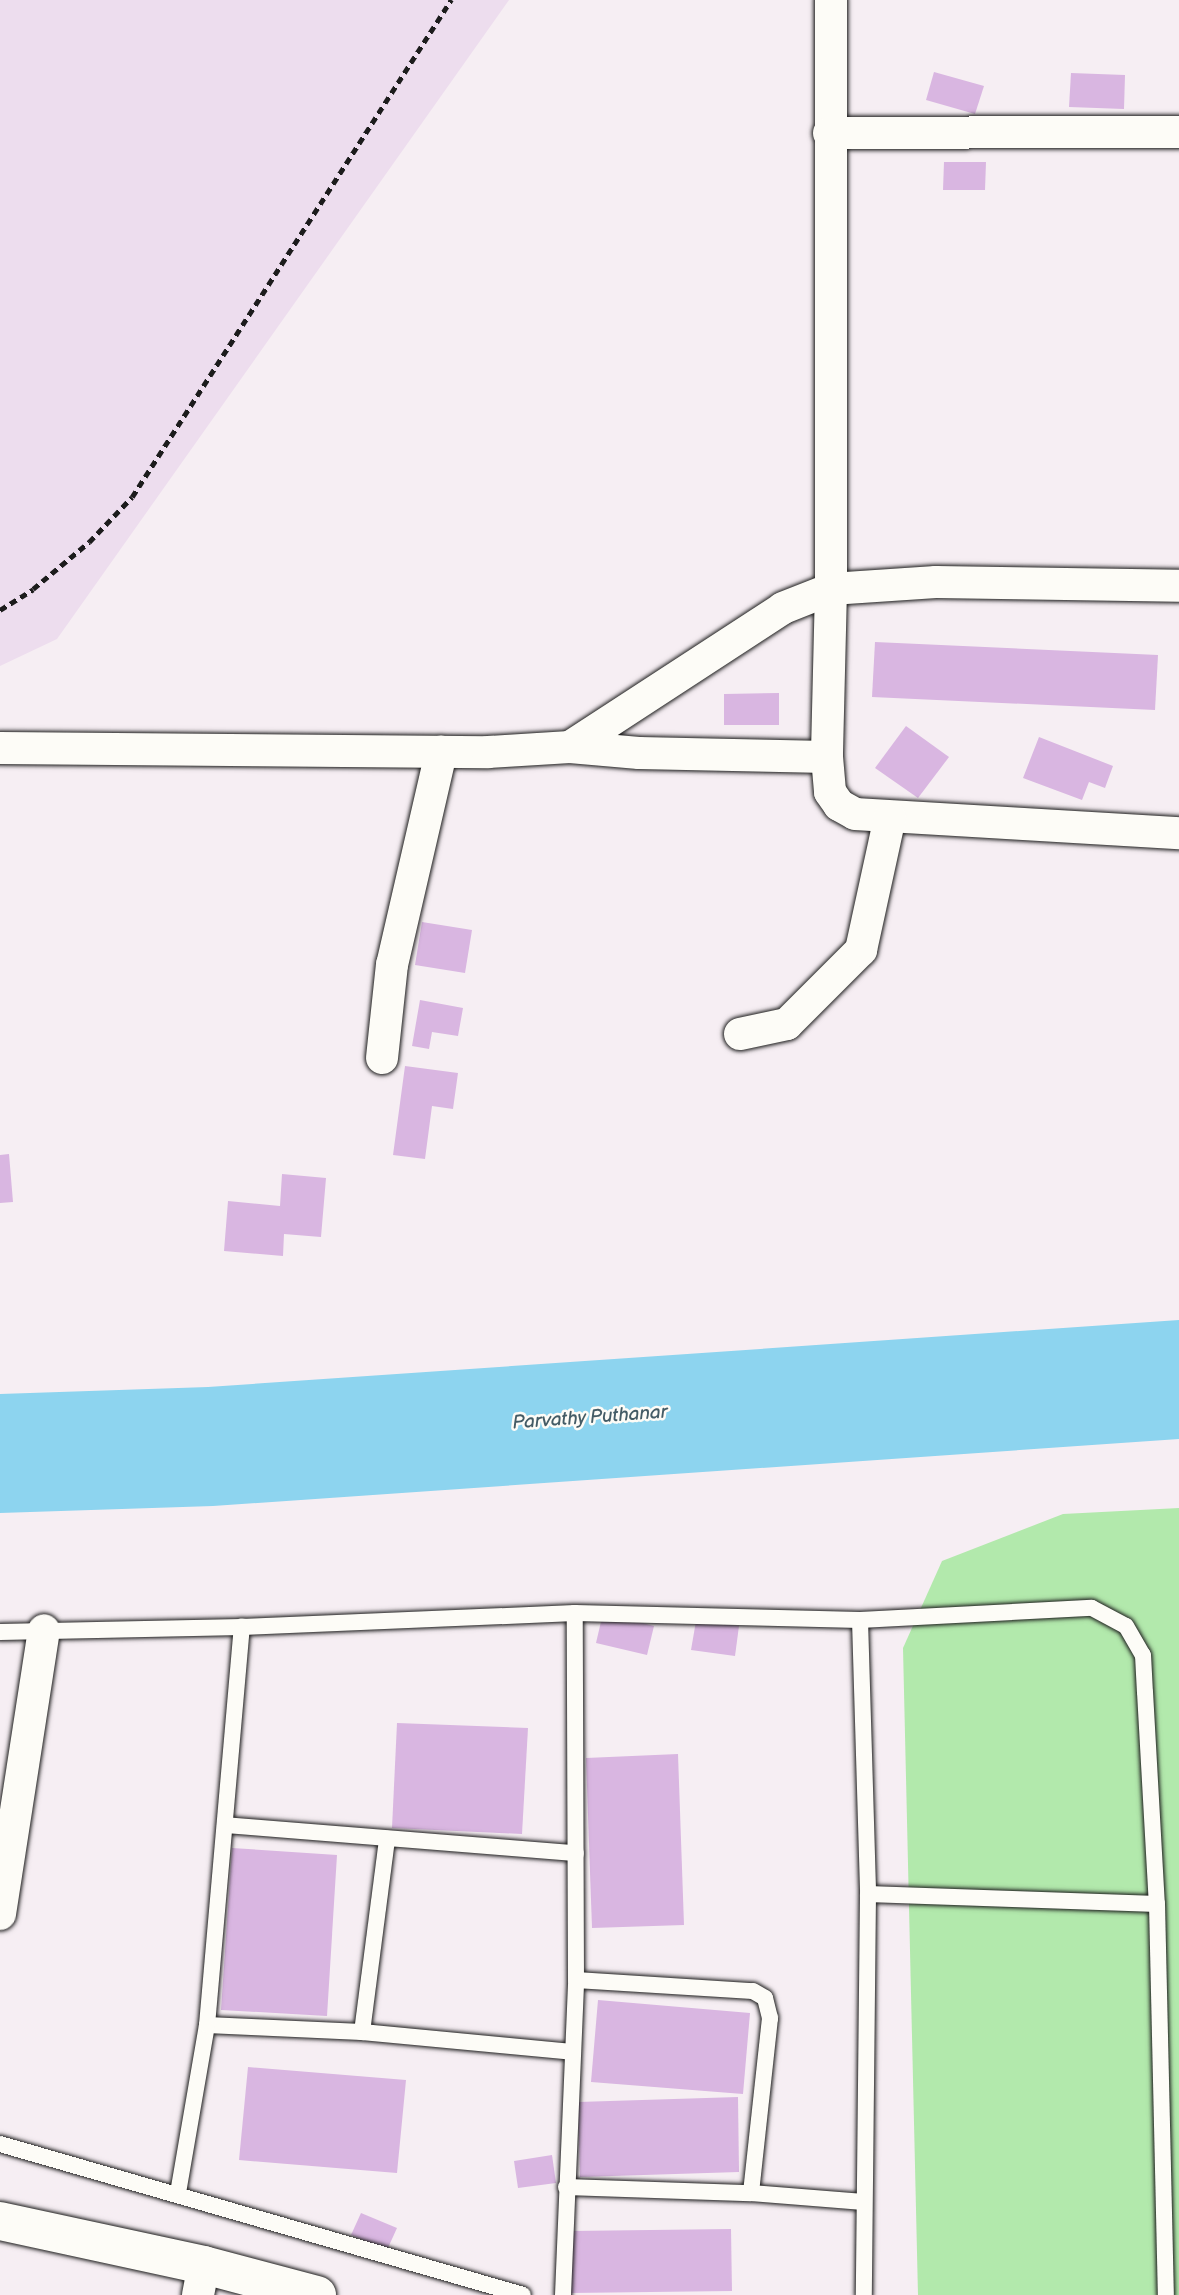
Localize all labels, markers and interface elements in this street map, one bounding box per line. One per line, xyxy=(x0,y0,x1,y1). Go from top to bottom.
water label: Parvathy Puthanar xyxy=(511,1401,669,1435)

